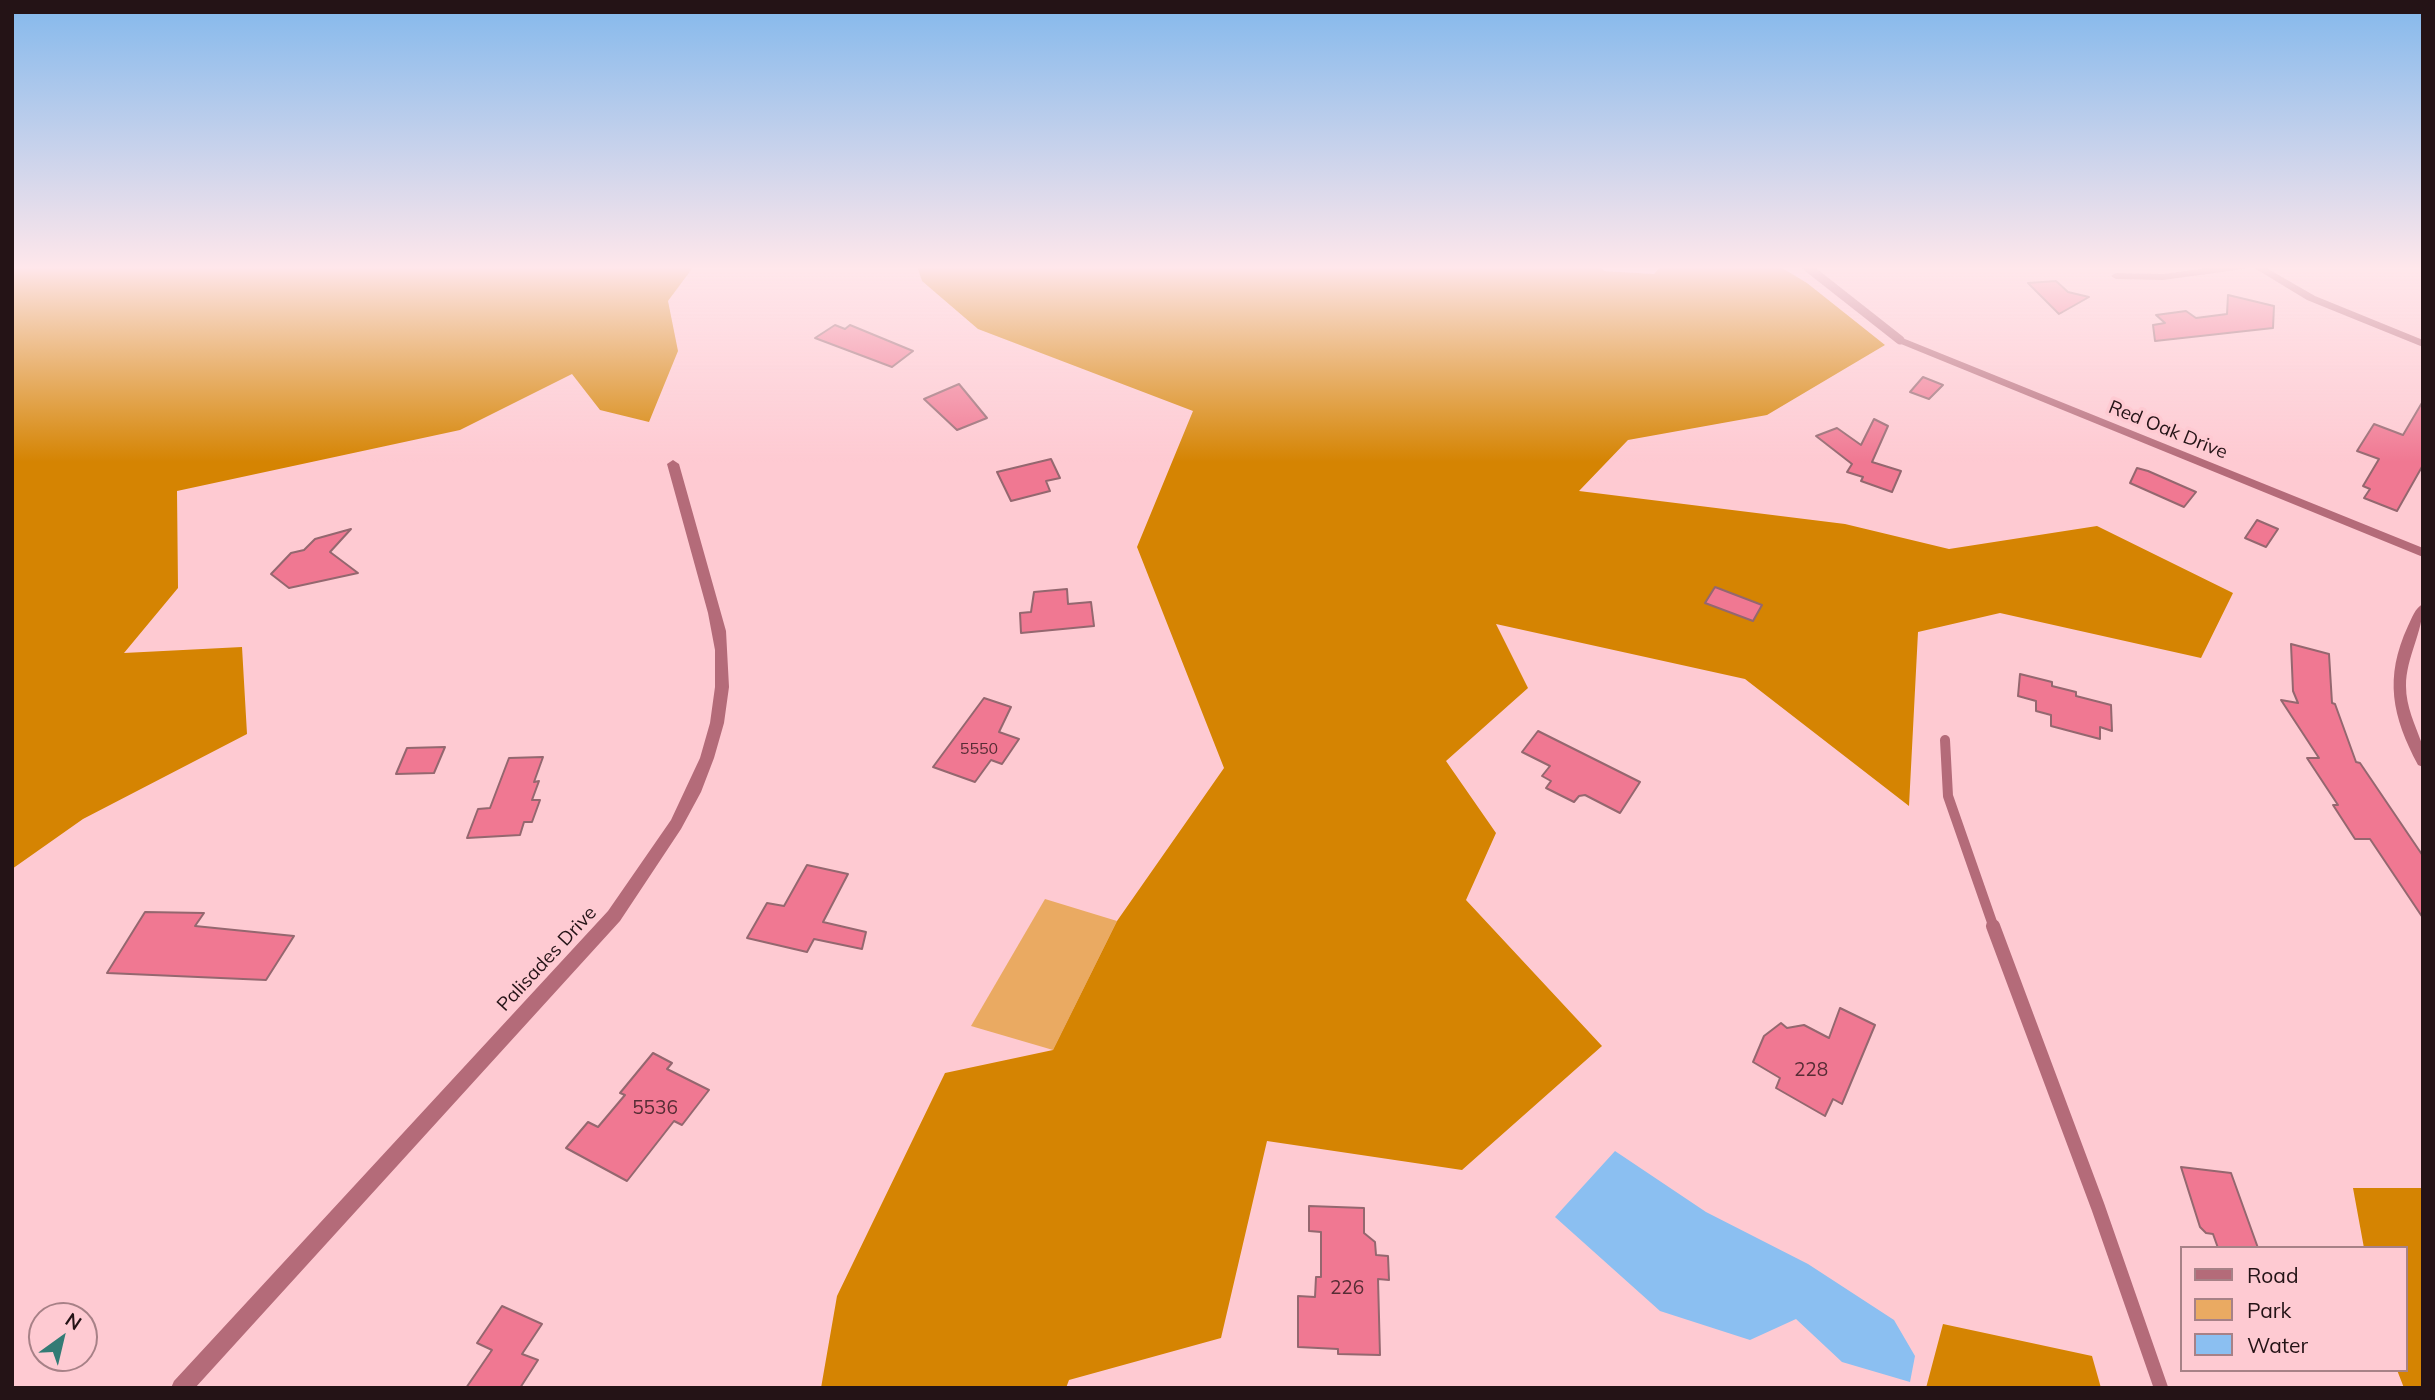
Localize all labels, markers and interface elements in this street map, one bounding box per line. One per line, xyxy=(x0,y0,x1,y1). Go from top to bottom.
street label: Red Oak Drive xyxy=(2105,396,2231,464)
house number: 5550 xyxy=(960,739,998,759)
street label: Palisades Drive xyxy=(493,902,601,1016)
house number: 228 xyxy=(1794,1059,1828,1081)
house number: 5536 xyxy=(632,1097,678,1119)
legend xyxy=(2180,1246,2407,1372)
text: Road xyxy=(2247,1262,2298,1288)
house number: 226 xyxy=(1330,1277,1364,1299)
text: Park xyxy=(2247,1297,2291,1323)
north arrow xyxy=(28,1302,98,1372)
text: N xyxy=(61,1307,86,1335)
text: Water xyxy=(2247,1332,2308,1358)

